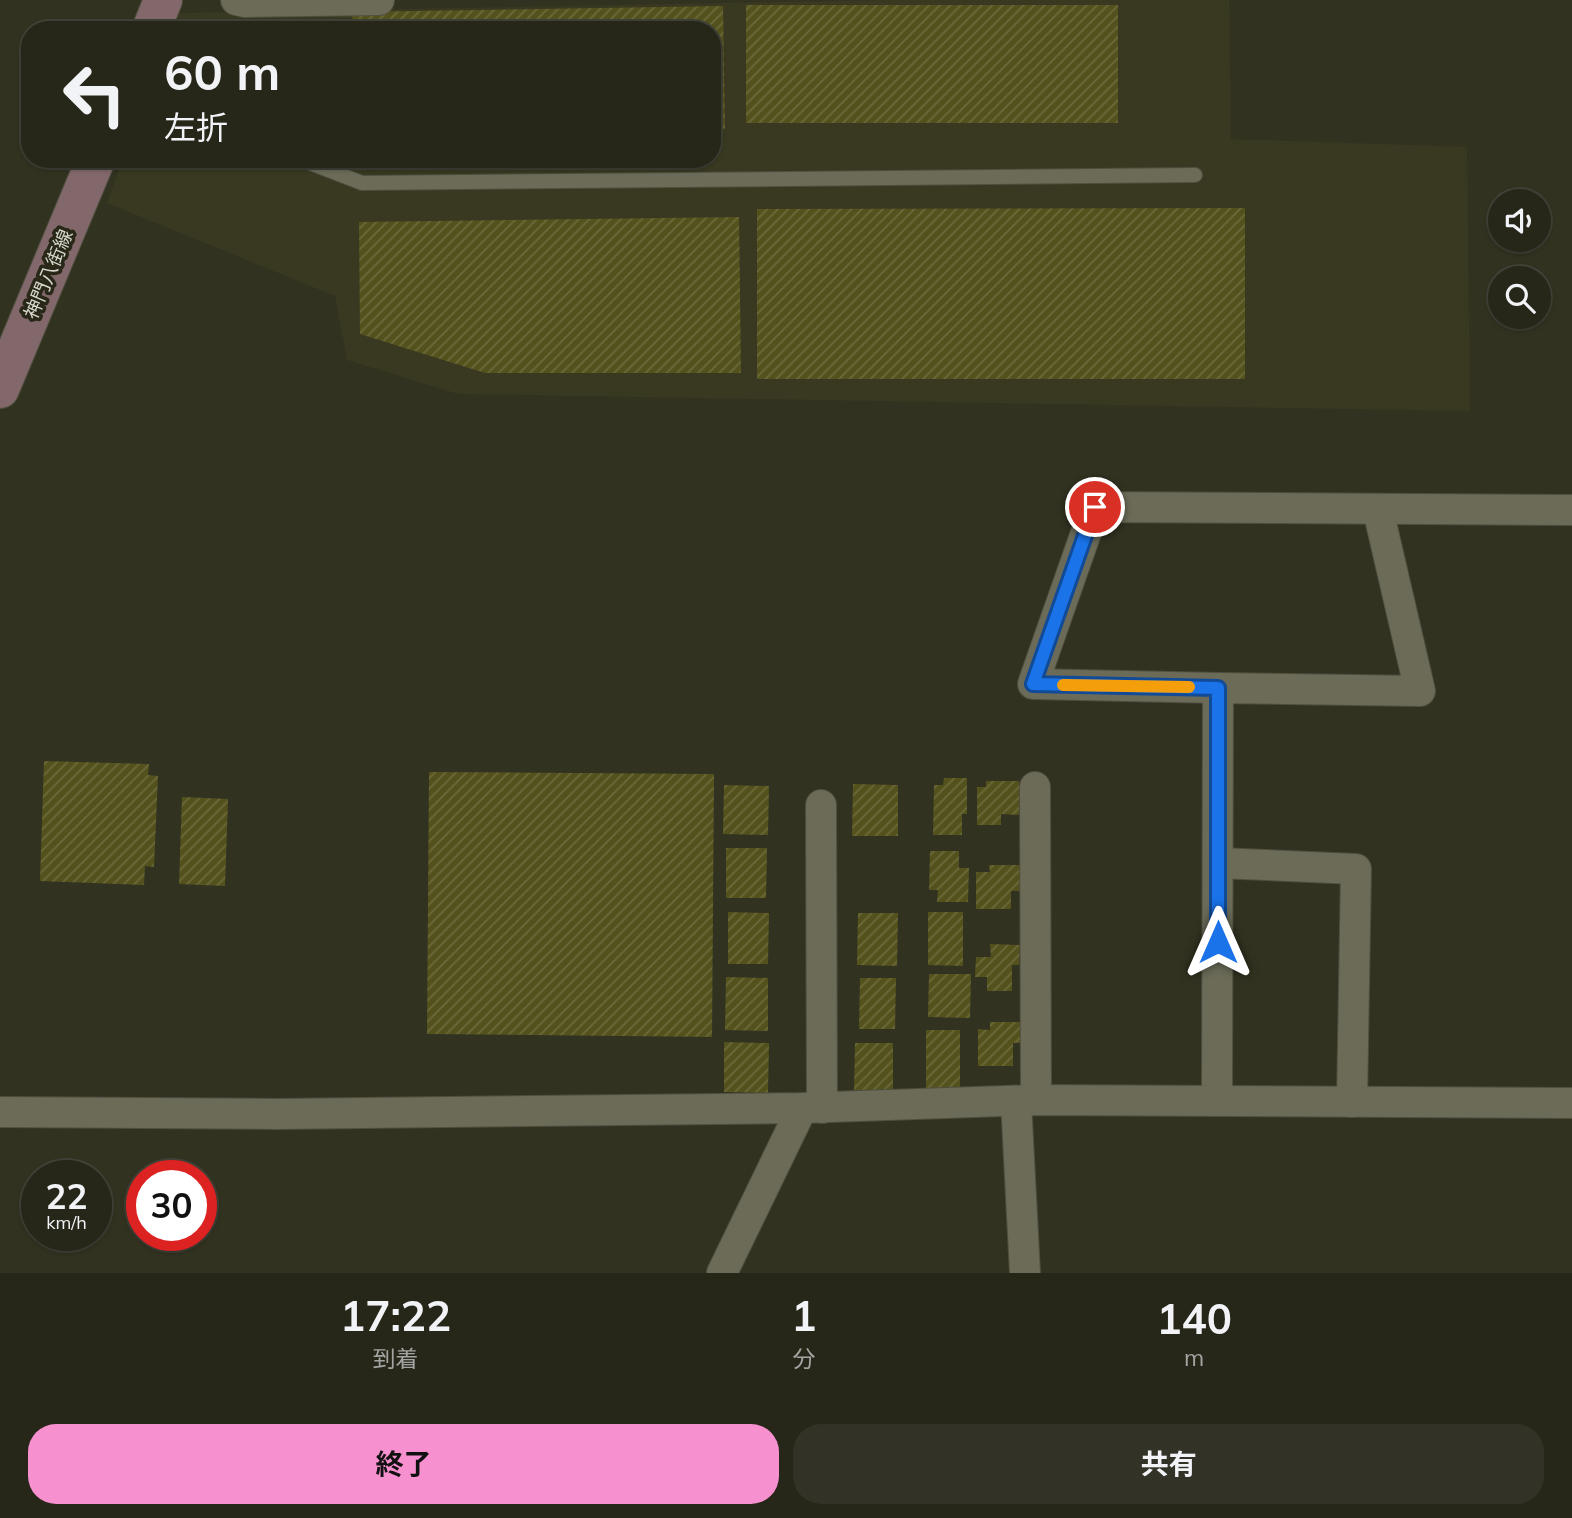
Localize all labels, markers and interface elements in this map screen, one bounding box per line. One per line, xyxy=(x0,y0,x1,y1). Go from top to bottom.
text: 60 m xyxy=(164,41,280,102)
icon: left xyxy=(49,49,140,140)
text: 左折 xyxy=(164,107,228,147)
map controls xyxy=(1488,189,1551,329)
button: sound xyxy=(1488,189,1551,252)
street label: 神門八街線 xyxy=(18,226,78,322)
button: search xyxy=(1488,266,1551,329)
pin xyxy=(1065,477,1125,537)
icon: arrive xyxy=(1076,488,1114,526)
position arrow xyxy=(1181,905,1255,979)
speed limit sign: 30 xyxy=(126,1160,217,1251)
text: 22 xyxy=(45,1174,88,1218)
text: km/h xyxy=(46,1211,87,1234)
text: 17:22 xyxy=(340,1289,451,1342)
text: 1 xyxy=(791,1289,816,1342)
text: 140 xyxy=(1156,1292,1232,1345)
text: m xyxy=(1184,1343,1204,1372)
text: 到着 xyxy=(373,1344,419,1373)
text: 分 xyxy=(792,1344,815,1373)
button: 終了 xyxy=(28,1424,779,1504)
button: 共有 xyxy=(793,1424,1544,1504)

